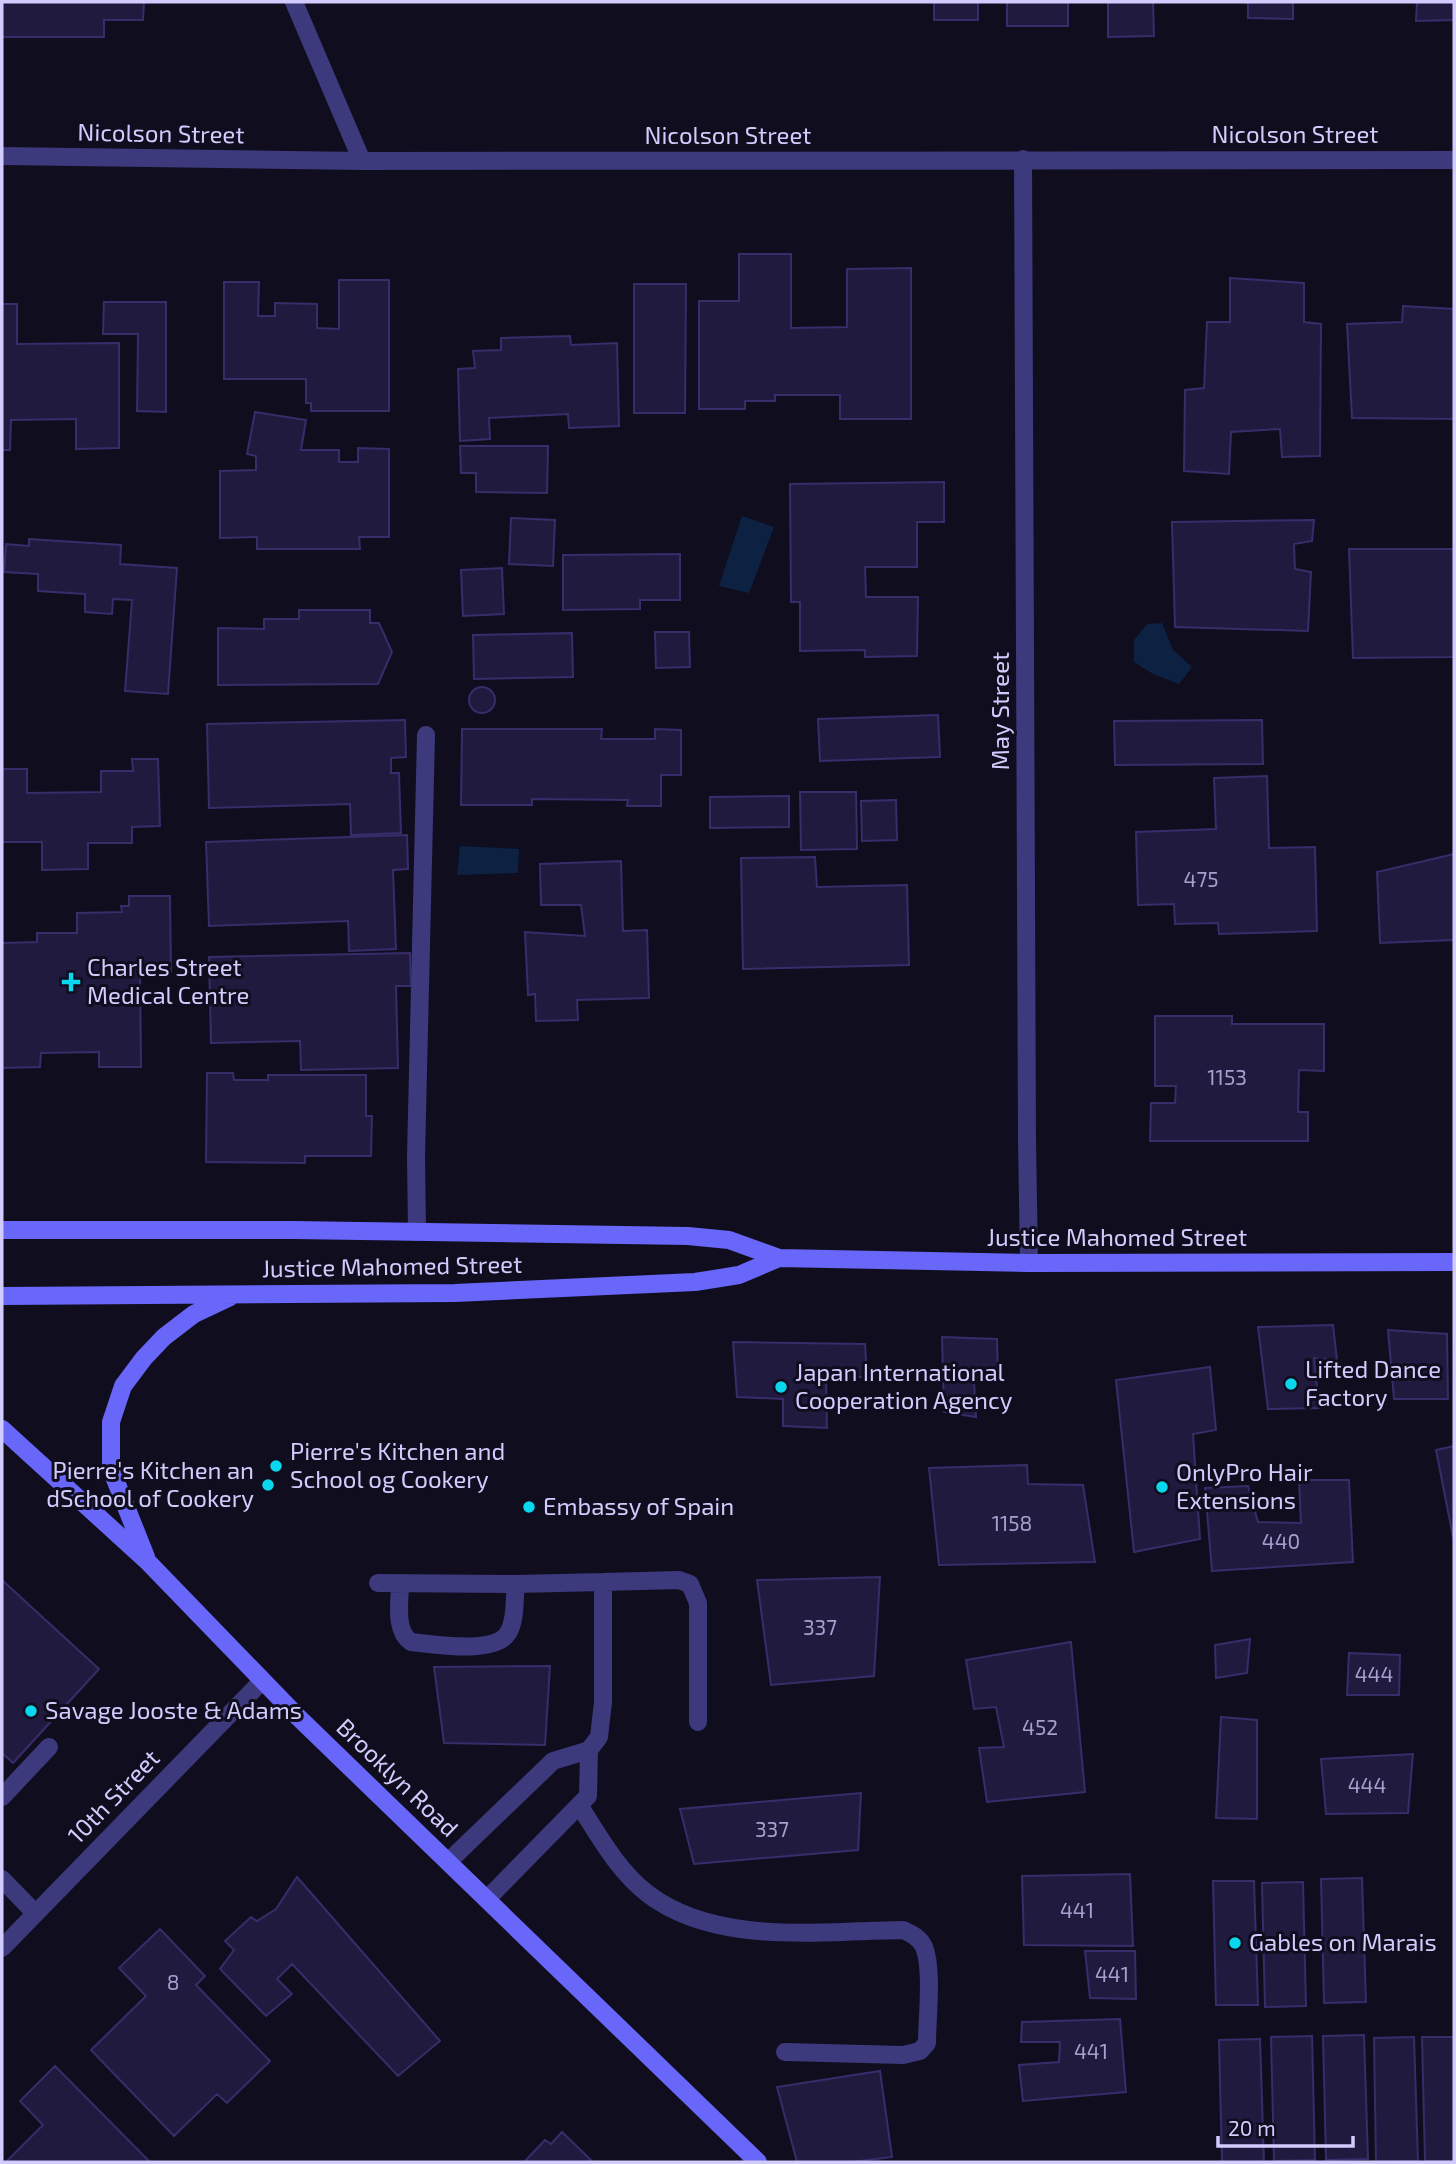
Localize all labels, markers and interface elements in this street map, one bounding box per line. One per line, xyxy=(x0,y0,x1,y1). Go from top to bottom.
street label: Nicolson Street xyxy=(77,117,245,148)
street label: Nicolson Street xyxy=(1212,119,1379,148)
street label: Nicolson Street xyxy=(645,120,812,149)
street label: May Street xyxy=(985,652,1014,770)
house number: 475 xyxy=(1184,866,1218,891)
place label: Charles Street Medical Centre xyxy=(87,952,249,1009)
marker: Charles Street Medical Centre xyxy=(61,972,81,992)
house number: 1153 xyxy=(1207,1064,1247,1089)
street label: Justice Mahomed Street xyxy=(987,1222,1247,1251)
street label: Justice Mahomed Street xyxy=(262,1249,522,1282)
place label: Lifted Dance Factory xyxy=(1305,1354,1441,1411)
place label: Japan International Cooperation Agency xyxy=(795,1357,1013,1414)
marker: Lifted Dance Factory xyxy=(1283,1376,1299,1392)
marker: Japan International Cooperation Agency xyxy=(773,1379,789,1395)
place label: Pierre's Kitchen and School og Cookery xyxy=(290,1436,505,1493)
place label: Pierre's Kitchen an dSchool of Cookery xyxy=(46,1455,254,1512)
place label: OnlyPro Hair Extensions xyxy=(1176,1457,1313,1514)
marker: Pierre's Kitchen and School og Cookery xyxy=(268,1458,284,1474)
marker: Pierre's Kitchen an dSchool of Cookery xyxy=(260,1477,276,1493)
marker: OnlyPro Hair Extensions xyxy=(1154,1479,1170,1495)
place label: Embassy of Spain xyxy=(543,1491,734,1520)
marker: Embassy of Spain xyxy=(521,1499,537,1515)
house number: 1158 xyxy=(992,1510,1032,1535)
house number: 440 xyxy=(1262,1528,1300,1553)
house number: 337 xyxy=(803,1614,837,1639)
house number: 444 xyxy=(1355,1661,1393,1686)
place label: Savage Jooste & Adams xyxy=(45,1695,302,1724)
marker: Savage Jooste & Adams xyxy=(23,1703,39,1719)
street label: Brooklyn Road xyxy=(331,1712,465,1842)
house number: 452 xyxy=(1022,1714,1058,1739)
street label: 10th Street xyxy=(61,1743,165,1849)
house number: 444 xyxy=(1348,1772,1386,1797)
house number: 337 xyxy=(755,1816,789,1841)
house number: 441 xyxy=(1060,1897,1094,1922)
place label: Gables on Marais xyxy=(1249,1927,1437,1956)
marker: Gables on Marais xyxy=(1227,1935,1243,1951)
house number: 441 xyxy=(1095,1961,1129,1986)
house number: 8 xyxy=(167,1969,179,1994)
house number: 441 xyxy=(1074,2038,1108,2063)
scale bar xyxy=(1218,2104,1353,2148)
text: 20 m xyxy=(1228,2115,1276,2140)

